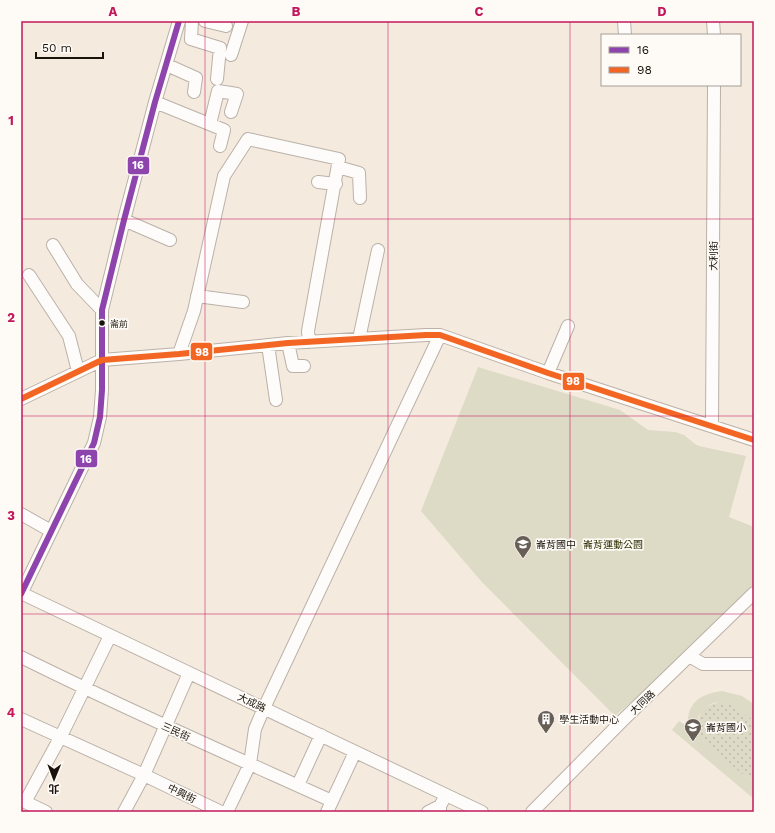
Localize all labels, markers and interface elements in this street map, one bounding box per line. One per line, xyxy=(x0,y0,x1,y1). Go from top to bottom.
text: A xyxy=(109,4,118,19)
text: B xyxy=(292,4,301,19)
text: C xyxy=(475,4,484,19)
text: D xyxy=(657,4,667,19)
scale bar xyxy=(36,34,103,60)
legend xyxy=(601,34,741,86)
text: 50 m xyxy=(42,41,72,55)
text: 16 xyxy=(637,43,649,57)
text: 98 xyxy=(637,63,652,77)
text: 1 xyxy=(8,113,14,128)
line badge: 16 xyxy=(127,156,150,175)
text: 16 xyxy=(132,159,144,172)
street label: 大利街 xyxy=(708,241,719,271)
text: 2 xyxy=(7,310,15,325)
marker: 崙前 xyxy=(97,318,107,328)
place label: 崙前 xyxy=(110,319,128,329)
line badge: 98 xyxy=(190,342,213,361)
text: 98 xyxy=(195,346,209,359)
line badge: 98 xyxy=(562,372,585,391)
text: 98 xyxy=(566,375,580,388)
line badge: 16 xyxy=(75,449,98,468)
text: 16 xyxy=(80,453,92,466)
text: 3 xyxy=(7,508,15,523)
school or university icon: 崙背國中 xyxy=(513,534,533,559)
place label: 崙背國中 xyxy=(536,539,576,550)
park label: 崙背運動公園 xyxy=(583,539,643,550)
street label: 大同路 xyxy=(628,688,657,717)
street label: 大成路 xyxy=(236,691,268,714)
text: 4 xyxy=(7,705,16,720)
building icon: 學生活動中心 xyxy=(536,709,556,734)
place label: 學生活動中心 xyxy=(559,714,619,725)
school or university icon: 崙背國小 xyxy=(683,717,703,742)
street label: 三民街 xyxy=(160,720,192,743)
place label: 崙背國小 xyxy=(706,722,746,733)
north arrow xyxy=(34,759,74,799)
text: 北 xyxy=(48,782,59,795)
street label: 中興街 xyxy=(166,782,198,805)

